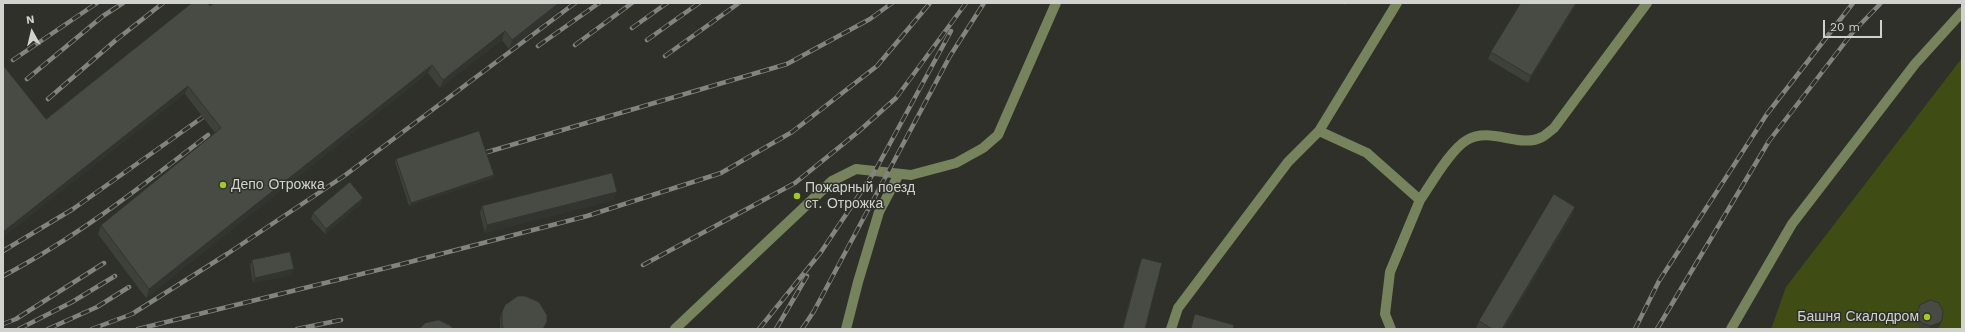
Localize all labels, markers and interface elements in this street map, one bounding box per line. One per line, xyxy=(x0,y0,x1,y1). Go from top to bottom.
north arrow xyxy=(12,12,52,52)
scale bar xyxy=(1825,12,1884,38)
text: N xyxy=(25,13,35,27)
text: 20 m xyxy=(1830,20,1860,34)
place label: Депо Отрожка xyxy=(231,177,325,193)
marker: Депо Отрожка xyxy=(218,180,228,190)
place label: Пожарный поезд ст. Отрожка xyxy=(805,180,915,212)
marker: Пожарный поезд ст. Отрожка xyxy=(792,191,802,201)
place label: Башня Скалодром xyxy=(1797,309,1919,325)
marker: Башня Скалодром xyxy=(1922,312,1932,322)

